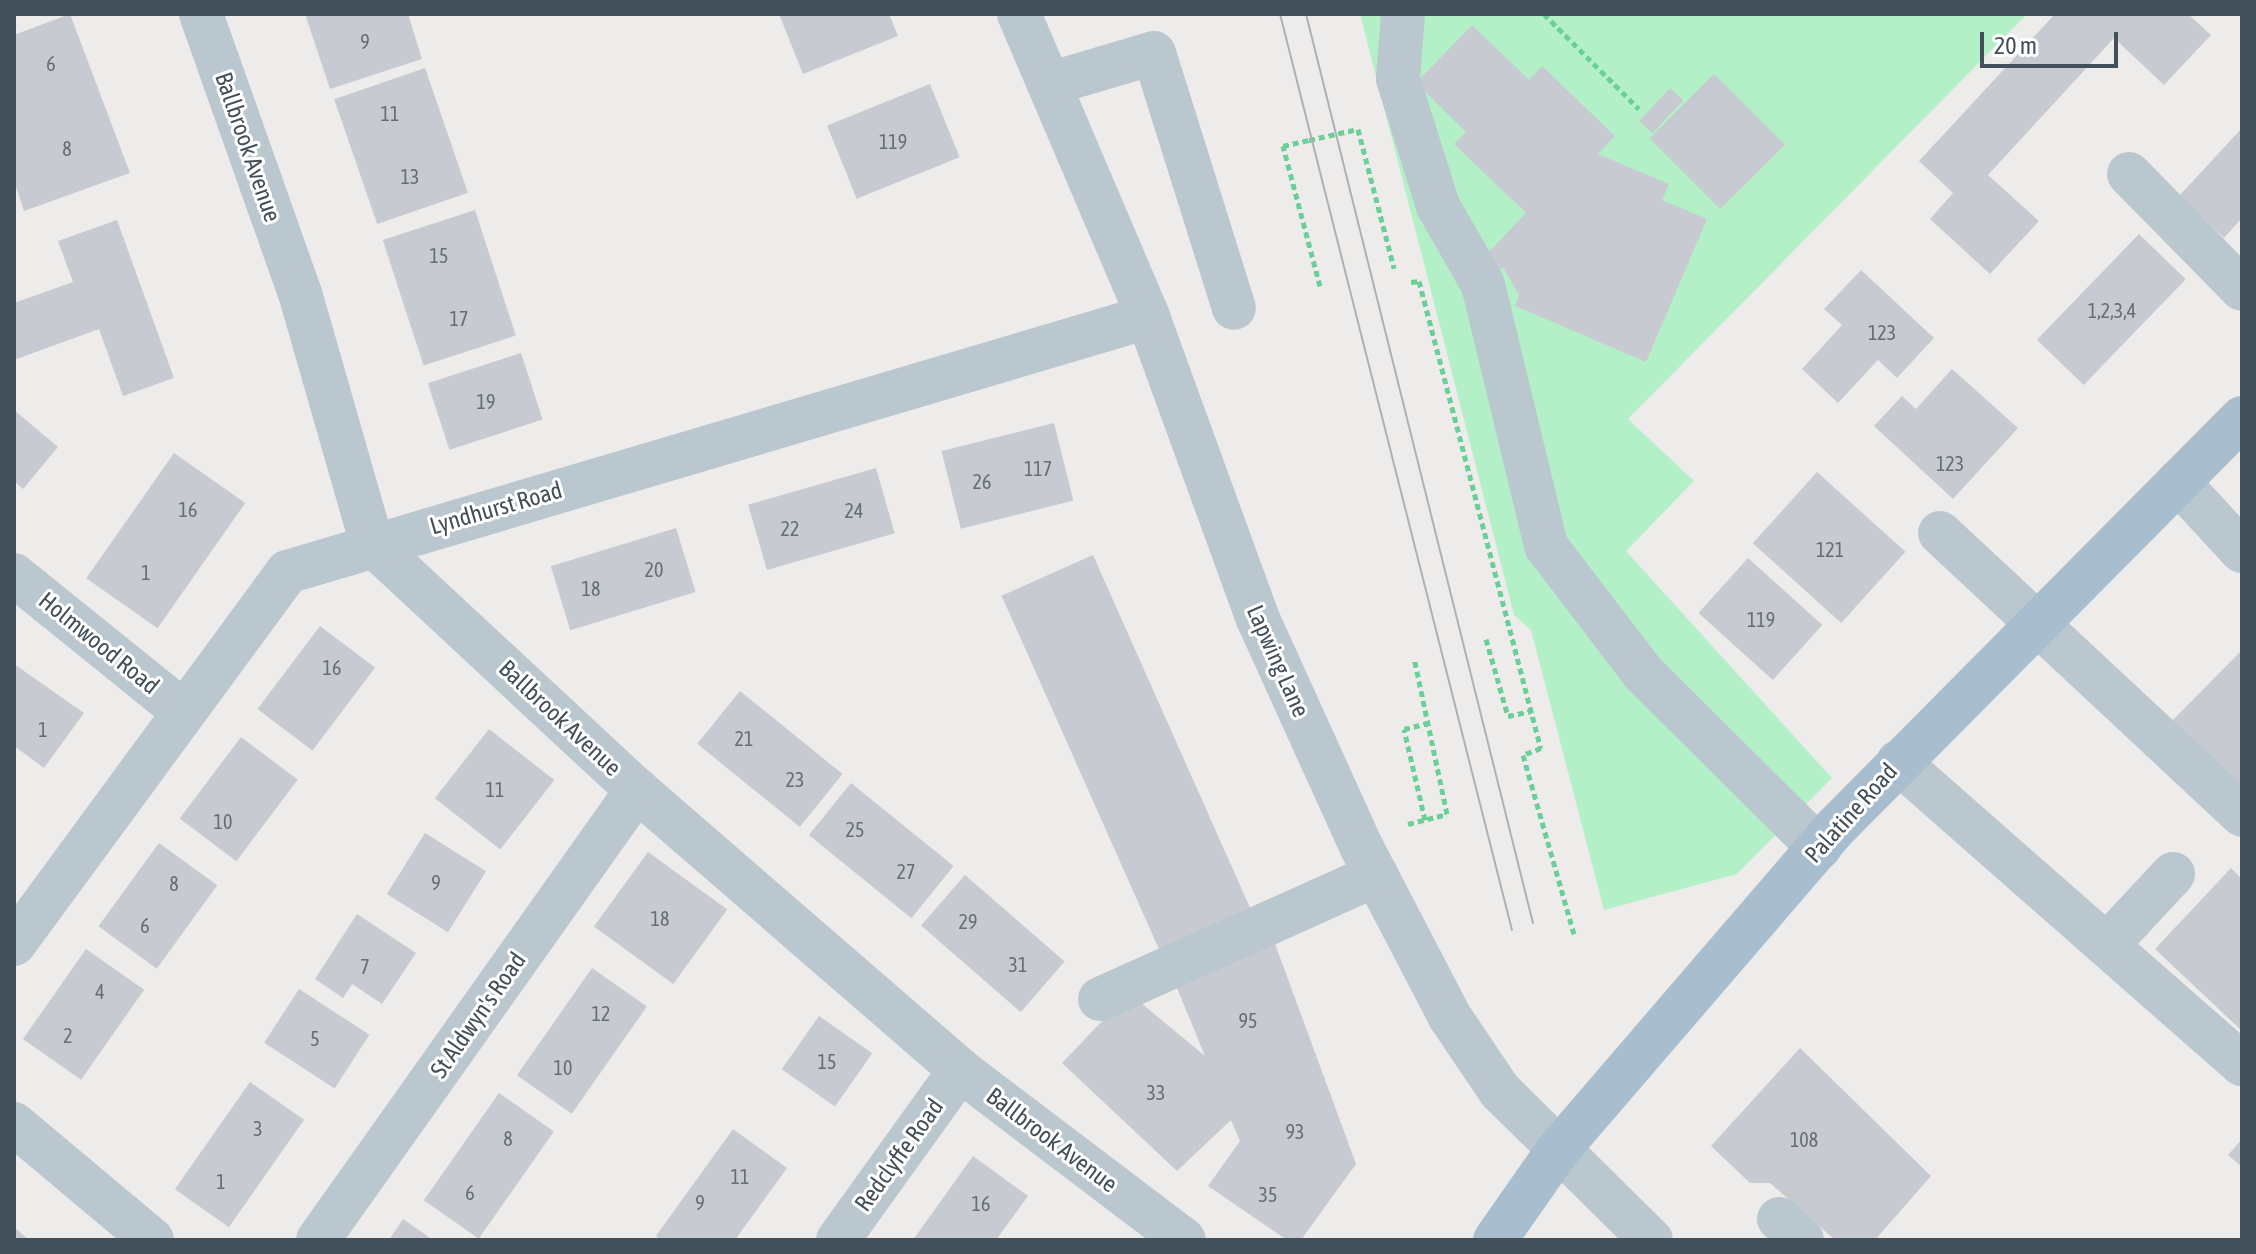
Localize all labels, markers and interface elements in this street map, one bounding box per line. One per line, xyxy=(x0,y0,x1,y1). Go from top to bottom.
scale bar xyxy=(1984,16,2122,66)
house number: 9 xyxy=(360,29,370,53)
text: 20 m xyxy=(1994,32,2037,59)
house number: 6 xyxy=(46,51,56,75)
street label: Ballbrook Avenue xyxy=(209,68,287,226)
house number: 11 xyxy=(381,101,399,125)
house number: 119 xyxy=(879,129,907,153)
house number: 8 xyxy=(62,136,72,160)
house number: 13 xyxy=(401,164,419,188)
house number: 15 xyxy=(430,243,448,267)
house number: 1,2,3,4 xyxy=(2088,298,2136,322)
house number: 17 xyxy=(450,306,468,330)
house number: 123 xyxy=(1868,320,1896,344)
house number: 19 xyxy=(477,389,495,413)
house number: 123 xyxy=(1936,451,1964,475)
house number: 117 xyxy=(1024,456,1052,480)
house number: 26 xyxy=(973,469,991,493)
street label: Lyndhurst Road xyxy=(427,475,565,541)
house number: 16 xyxy=(179,497,197,521)
house number: 24 xyxy=(845,498,863,522)
house number: 22 xyxy=(781,516,799,540)
house number: 121 xyxy=(1816,537,1844,561)
house number: 20 xyxy=(645,557,663,581)
house number: 1 xyxy=(141,560,151,584)
house number: 18 xyxy=(582,576,600,600)
street label: Holmwood Road xyxy=(33,586,165,700)
street label: Lapwing Lane xyxy=(1241,600,1315,722)
house number: 119 xyxy=(1747,607,1775,631)
street label: Ballbrook Avenue xyxy=(493,654,627,782)
house number: 16 xyxy=(323,655,341,679)
house number: 1 xyxy=(38,717,48,741)
house number: 21 xyxy=(735,726,753,750)
street label: Palatine Road xyxy=(1799,757,1903,869)
house number: 23 xyxy=(786,767,804,791)
house number: 11 xyxy=(486,777,504,801)
house number: 10 xyxy=(214,809,232,833)
house number: 25 xyxy=(846,817,864,841)
house number: 27 xyxy=(897,859,915,883)
house number: 9 xyxy=(431,870,441,894)
house number: 8 xyxy=(169,871,179,895)
house number: 18 xyxy=(651,906,669,930)
house number: 29 xyxy=(959,909,977,933)
house number: 6 xyxy=(140,913,150,937)
street label: St Aldwyn's Road xyxy=(424,947,532,1083)
house number: 31 xyxy=(1009,952,1027,976)
house number: 7 xyxy=(360,954,370,978)
house number: 4 xyxy=(95,979,105,1003)
house number: 12 xyxy=(592,1001,610,1025)
house number: 95 xyxy=(1239,1008,1257,1032)
house number: 2 xyxy=(63,1023,73,1047)
house number: 5 xyxy=(310,1026,320,1050)
house number: 15 xyxy=(818,1049,836,1073)
house number: 10 xyxy=(554,1055,572,1079)
house number: 33 xyxy=(1147,1080,1165,1104)
street label: Ballbrook Avenue xyxy=(981,1081,1123,1199)
street label: Redclyffe Road xyxy=(849,1093,949,1217)
house number: 3 xyxy=(253,1116,263,1140)
house number: 93 xyxy=(1286,1119,1304,1143)
house number: 8 xyxy=(503,1126,513,1150)
house number: 108 xyxy=(1790,1127,1818,1151)
house number: 11 xyxy=(731,1164,749,1188)
house number: 1 xyxy=(216,1169,226,1193)
house number: 6 xyxy=(465,1180,475,1204)
house number: 35 xyxy=(1259,1182,1277,1206)
house number: 9 xyxy=(695,1190,705,1214)
house number: 16 xyxy=(972,1191,990,1215)

